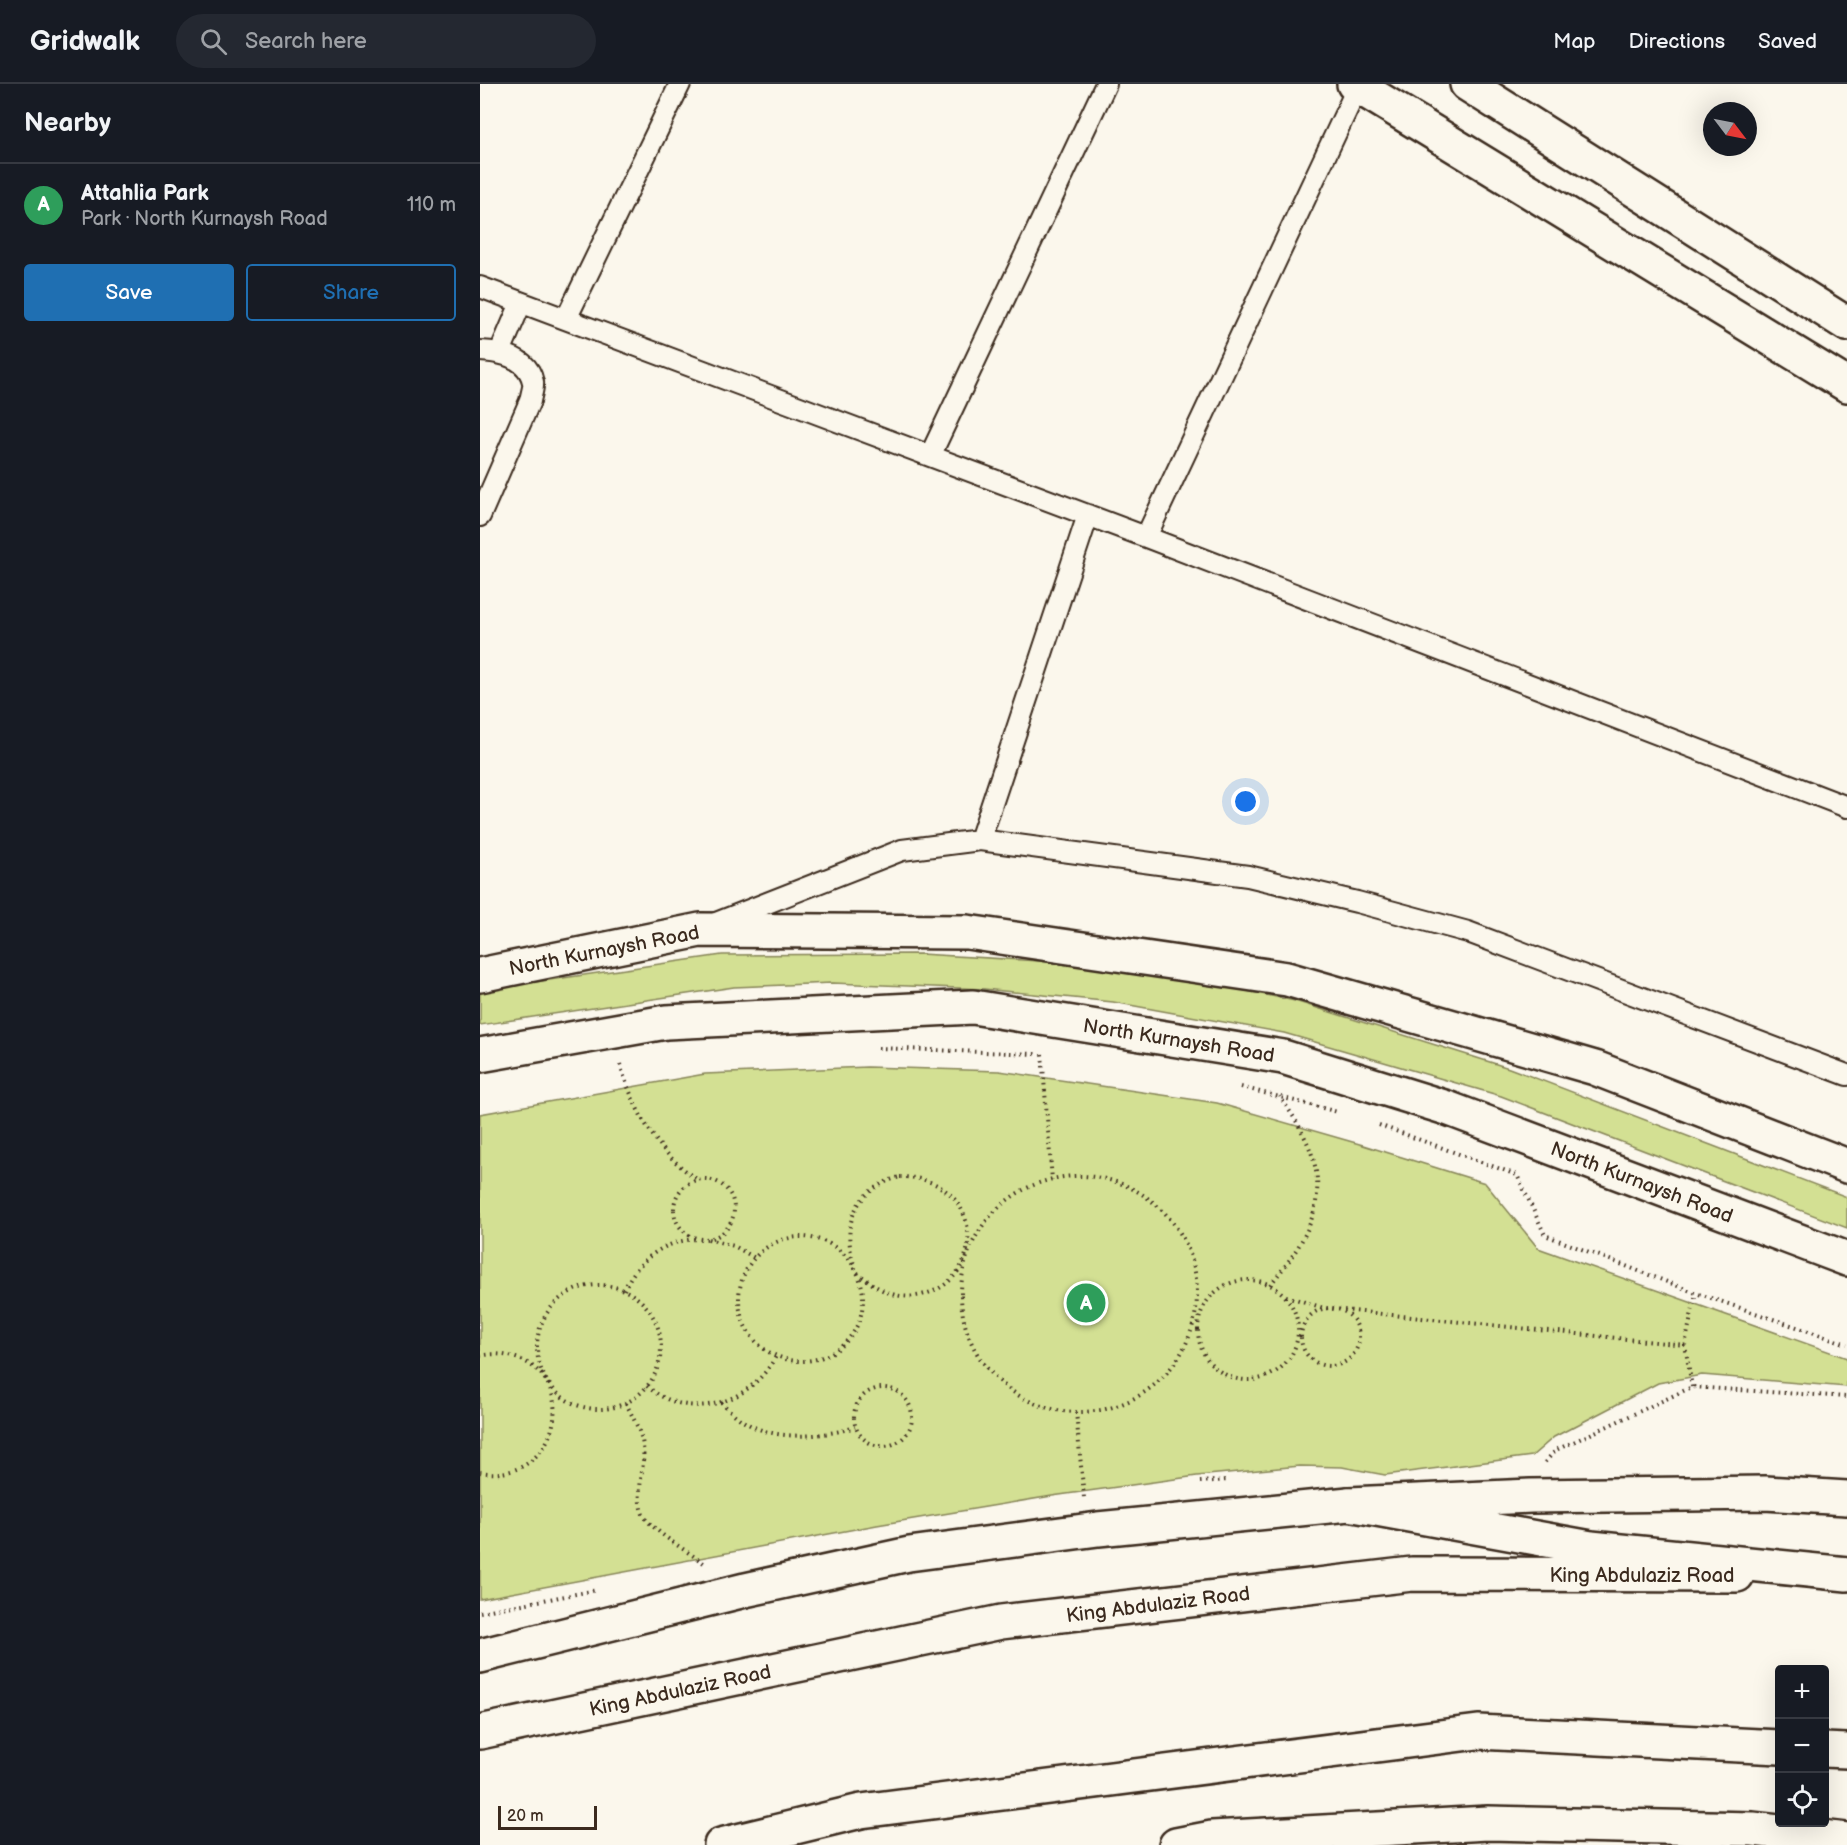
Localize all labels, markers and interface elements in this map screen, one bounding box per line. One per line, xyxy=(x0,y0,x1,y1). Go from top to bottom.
search box xyxy=(176,14,596,68)
text: Gridwalk xyxy=(30,25,140,58)
icon: search xyxy=(197,25,230,58)
text: Search here xyxy=(245,28,367,55)
text: Map xyxy=(1553,29,1596,54)
text: Directions xyxy=(1629,29,1725,54)
text: Saved xyxy=(1758,29,1817,54)
north arrow xyxy=(1703,102,1757,156)
text: Nearby xyxy=(24,108,111,139)
text: Attahlia Park xyxy=(81,180,209,207)
text: A xyxy=(37,193,50,217)
text: 110 m xyxy=(407,193,456,217)
text: Park · North Kurnaysh Road xyxy=(81,207,328,231)
button: Save xyxy=(24,264,234,321)
button: Share xyxy=(246,264,456,321)
your location xyxy=(1231,787,1260,816)
street label: North Kurnaysh Road xyxy=(507,921,701,981)
street label: North Kurnaysh Road xyxy=(1081,1014,1276,1068)
street label: North Kurnaysh Road xyxy=(1547,1137,1736,1229)
pin: A xyxy=(1066,1280,1106,1326)
street label: King Abdulaziz Road xyxy=(1549,1564,1735,1588)
street label: King Abdulaziz Road xyxy=(1065,1582,1251,1628)
street label: King Abdulaziz Road xyxy=(587,1660,773,1722)
map controls xyxy=(1775,1665,1829,1827)
button: + xyxy=(1775,1665,1829,1719)
button: − xyxy=(1775,1719,1829,1773)
button: locate xyxy=(1775,1773,1829,1827)
scale bar xyxy=(498,1803,597,1830)
text: 20 m xyxy=(507,1807,543,1826)

